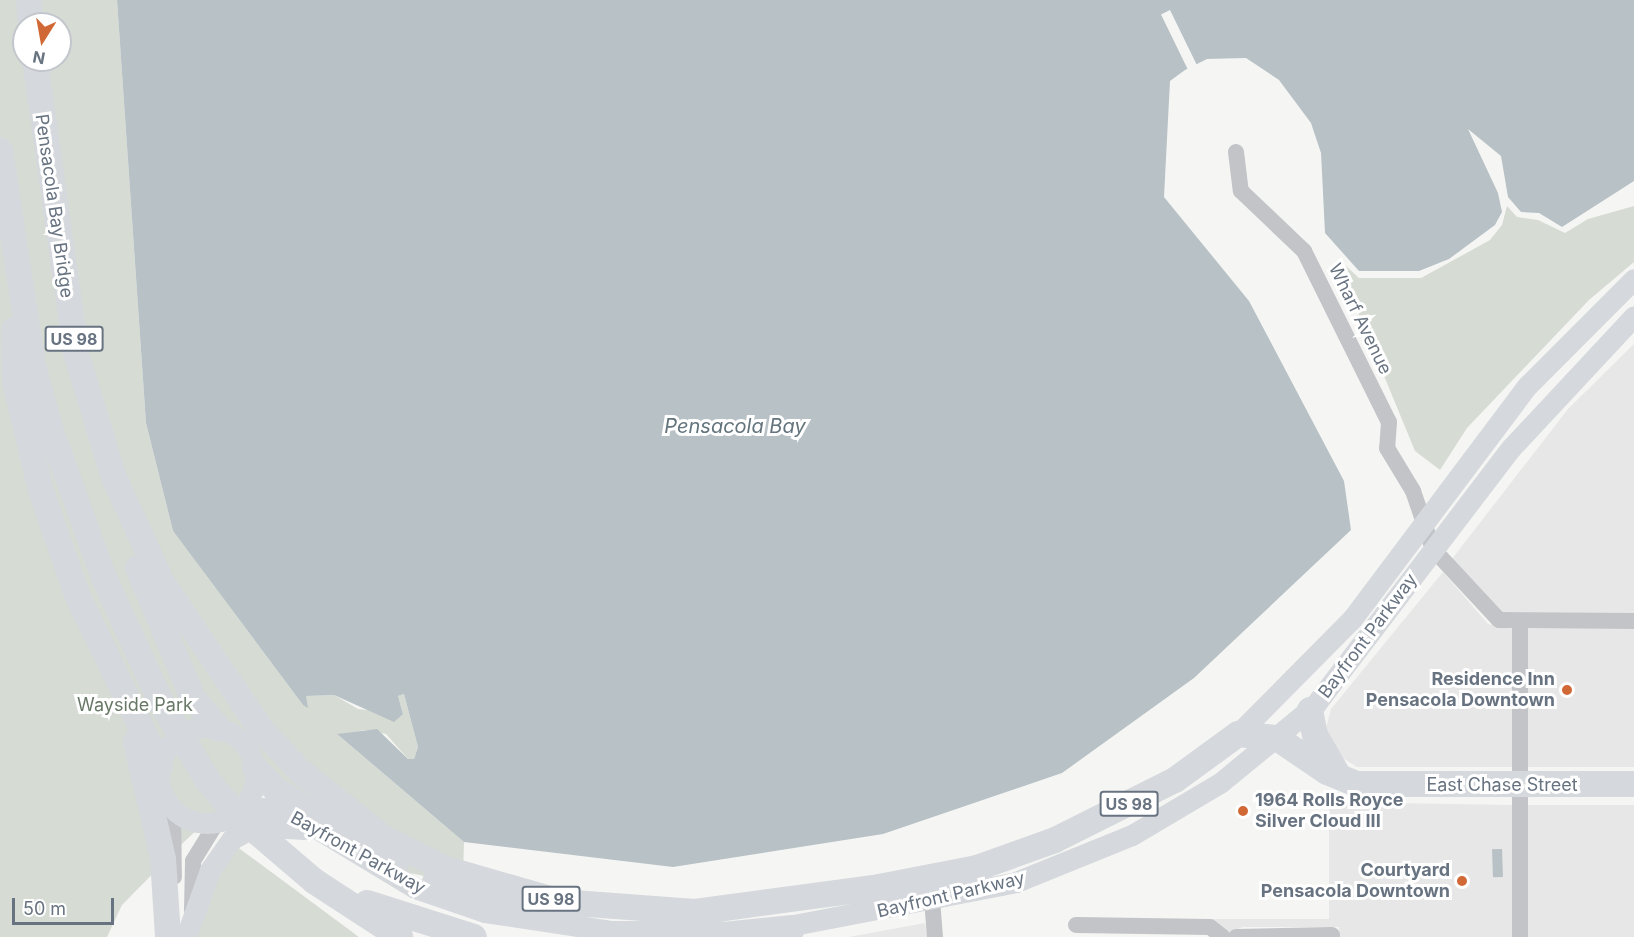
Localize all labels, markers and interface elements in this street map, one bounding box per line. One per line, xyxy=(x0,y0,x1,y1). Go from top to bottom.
north arrow xyxy=(12,12,72,72)
text: N xyxy=(31,47,47,69)
street label: Pensacola Bay Bridge xyxy=(30,113,78,299)
street label: Wharf Avenue xyxy=(1324,260,1396,378)
road number: US 98 xyxy=(44,326,104,352)
water label: Pensacola Bay xyxy=(664,414,806,438)
street label: Bayfront Parkway xyxy=(1314,569,1422,703)
place label: Residence Inn Pensacola Downtown xyxy=(1366,669,1555,712)
marker: Residence Inn Pensacola Downtown xyxy=(1560,683,1574,697)
park label: Wayside Park xyxy=(77,694,193,716)
street label: East Chase Street xyxy=(1426,774,1578,796)
place label: 1964 Rolls Royce Silver Cloud III xyxy=(1255,790,1403,832)
road number: US 98 xyxy=(1099,791,1159,817)
marker: 1964 Rolls Royce Silver Cloud III xyxy=(1236,804,1250,818)
street label: Bayfront Parkway xyxy=(287,807,429,899)
place label: Courtyard Pensacola Downtown xyxy=(1261,860,1450,902)
street label: Bayfront Parkway xyxy=(875,868,1027,922)
marker: Courtyard Pensacola Downtown xyxy=(1455,874,1469,888)
scale bar xyxy=(15,886,117,924)
road number: US 98 xyxy=(521,886,581,912)
text: 50 m xyxy=(23,898,66,919)

